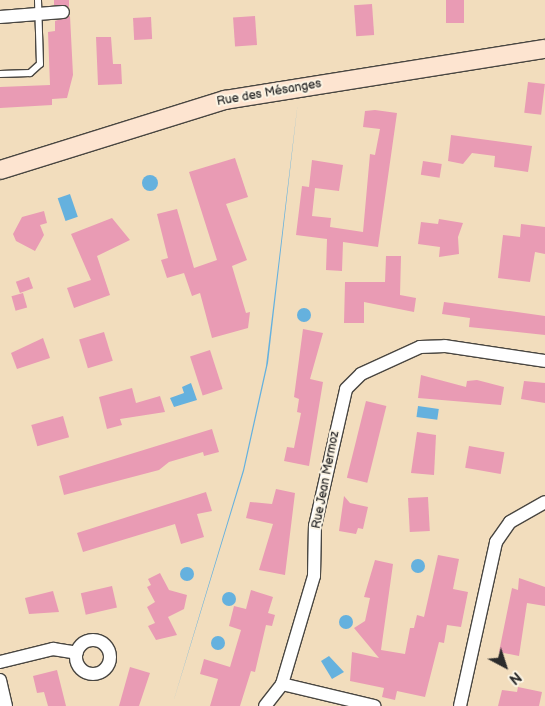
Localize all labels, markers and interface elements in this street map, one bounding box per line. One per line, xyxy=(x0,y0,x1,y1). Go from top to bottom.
street label: Rue des Mésanges xyxy=(216,77,322,109)
street label: Rue Jean Mermoz xyxy=(309,430,343,530)
north arrow xyxy=(480,641,530,691)
text: N xyxy=(505,668,524,688)

